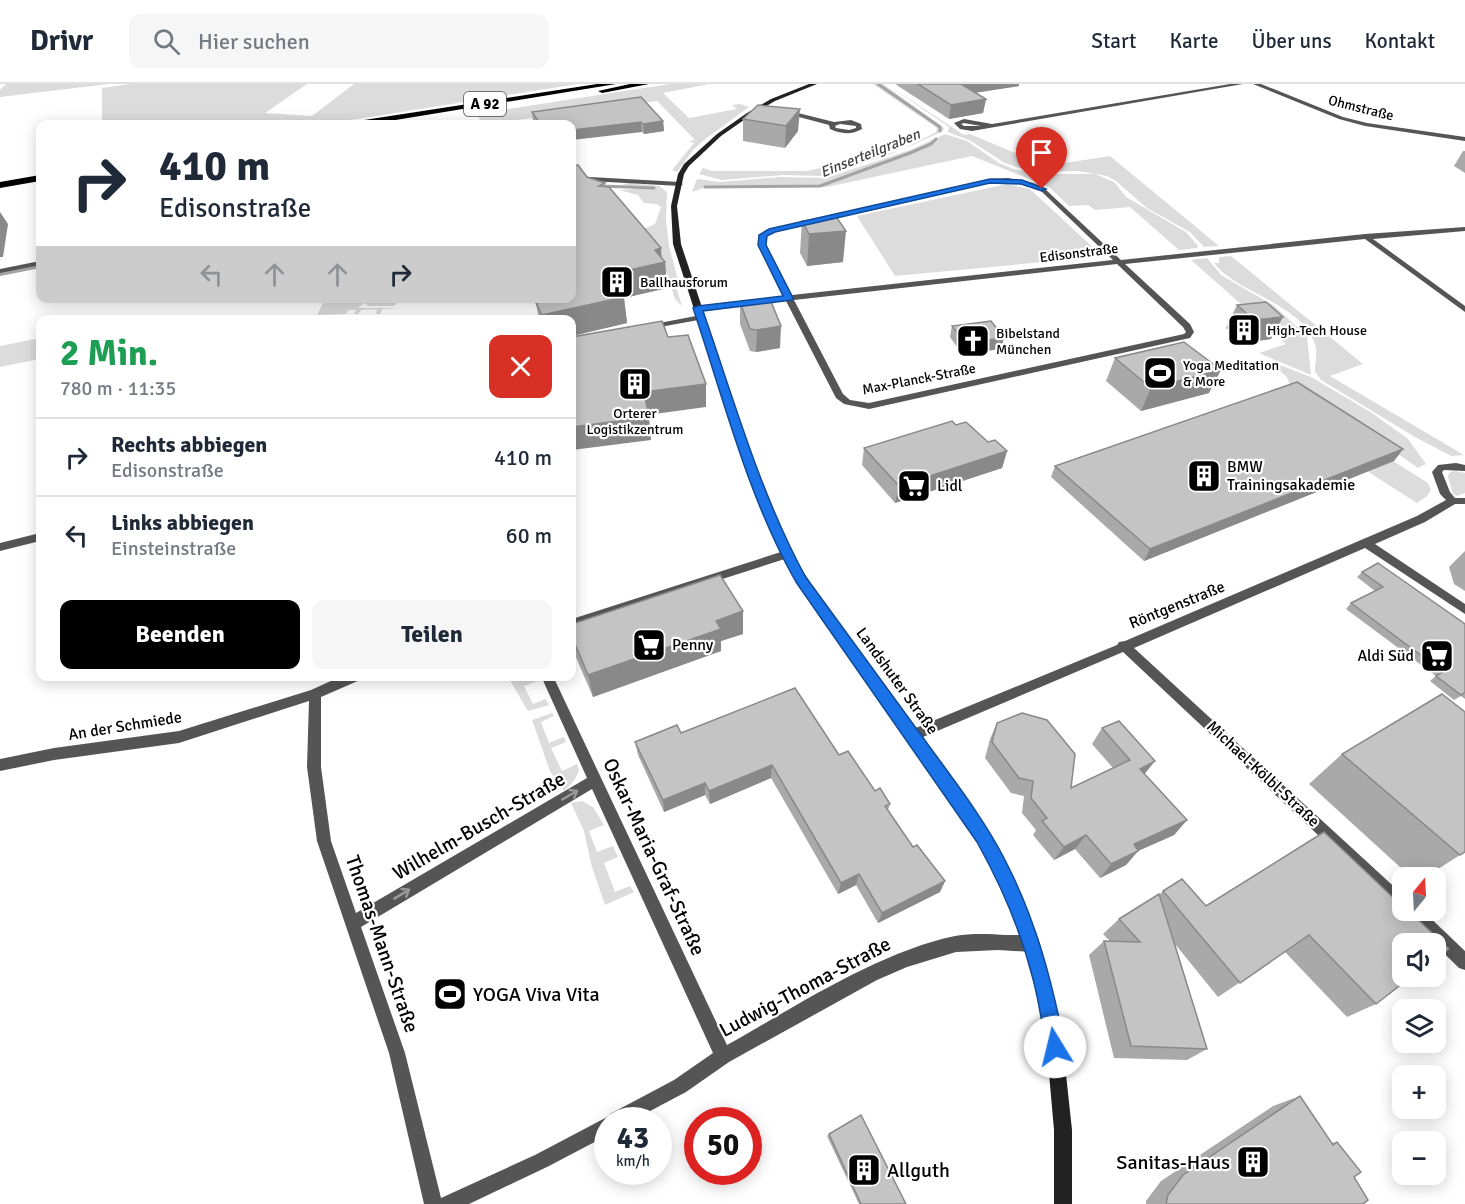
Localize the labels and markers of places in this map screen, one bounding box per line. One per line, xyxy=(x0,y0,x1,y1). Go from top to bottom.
pin xyxy=(1016,127,1067,189)
building icon: Ballhausforum xyxy=(599,264,635,300)
place label: Ballhausforum xyxy=(640,274,728,291)
building icon: High-Tech House xyxy=(1226,312,1262,348)
place label: High-Tech House xyxy=(1267,322,1367,339)
church icon: Bibelstand München xyxy=(955,323,991,359)
place label: Bibelstand München xyxy=(996,325,1060,358)
sports icon: Yoga Meditation & More xyxy=(1142,355,1178,391)
place label: Yoga Meditation & More xyxy=(1183,357,1279,390)
building icon: Orterer Logistikzentrum xyxy=(617,366,653,402)
place label: Orterer Logistikzentrum xyxy=(587,405,683,438)
place label: BMW Trainingsakademie xyxy=(1227,457,1355,495)
building icon: BMW Trainingsakademie xyxy=(1186,458,1222,494)
supermarket icon: Lidl xyxy=(896,468,932,504)
place label: Lidl xyxy=(937,476,963,496)
supermarket icon: Penny xyxy=(631,627,667,663)
place label: Penny xyxy=(672,635,714,655)
supermarket icon: Aldi Süd xyxy=(1419,638,1455,674)
place label: Aldi Süd xyxy=(1357,646,1414,666)
sports icon: YOGA Viva Vita xyxy=(432,976,468,1012)
place label: YOGA Viva Vita xyxy=(473,982,600,1007)
building icon: Sanitas-Haus xyxy=(1235,1144,1271,1180)
place label: Sanitas-Haus xyxy=(1116,1150,1230,1175)
building icon: Allguth xyxy=(846,1152,882,1188)
place label: Allguth xyxy=(887,1158,950,1183)

